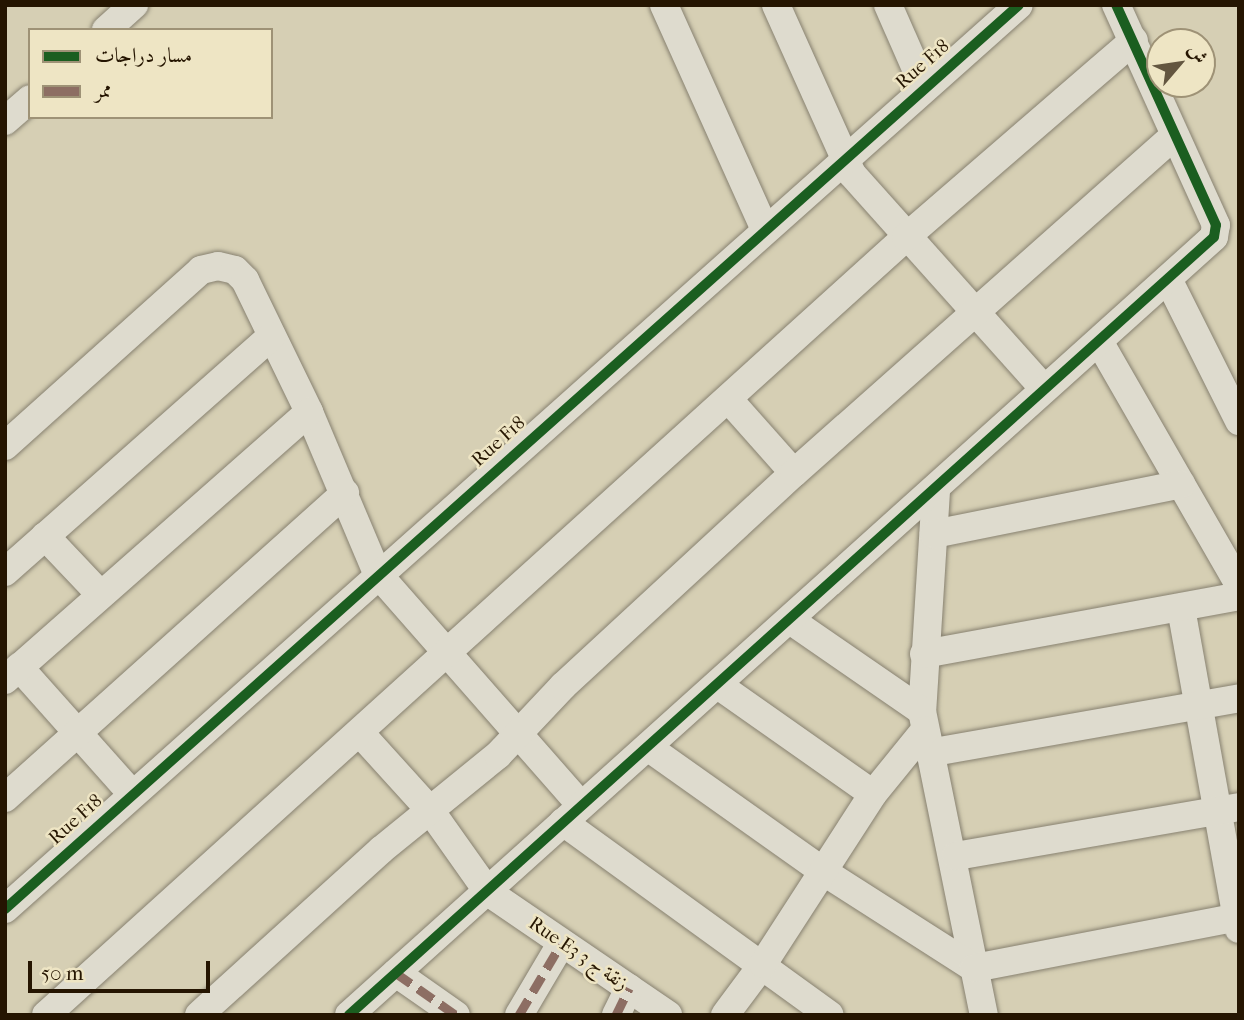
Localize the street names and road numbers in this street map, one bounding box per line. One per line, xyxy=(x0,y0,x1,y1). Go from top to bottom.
street label: Rue F18 xyxy=(891,35,955,95)
street label: Rue F18 xyxy=(468,412,530,472)
street label: Rue F18 xyxy=(45,790,107,850)
street label: Rue E3 زنقة ج 3 xyxy=(524,912,632,996)

